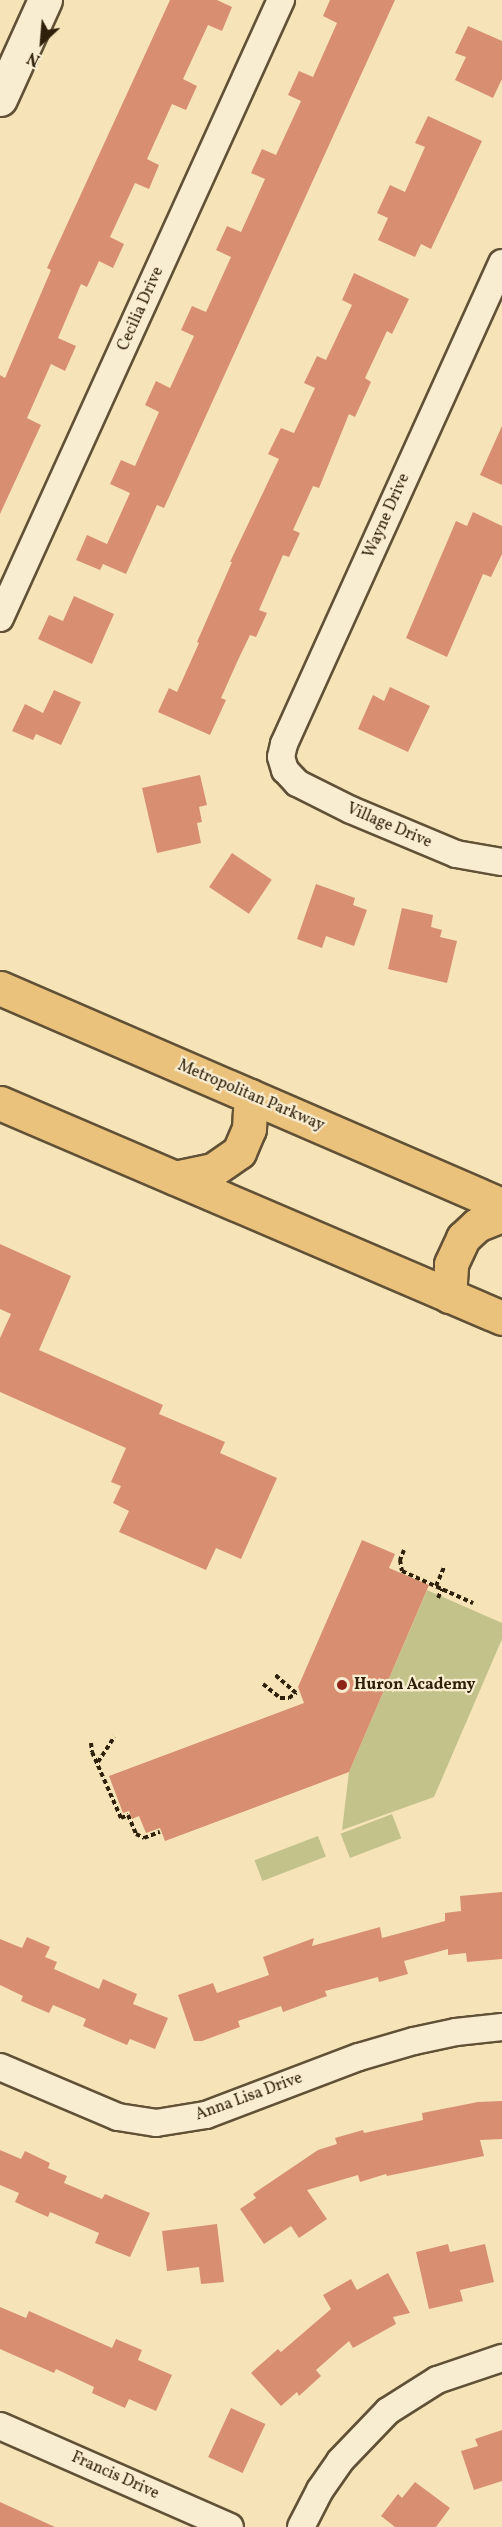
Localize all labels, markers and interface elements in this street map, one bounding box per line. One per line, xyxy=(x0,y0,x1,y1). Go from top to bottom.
north arrow xyxy=(12,12,72,72)
text: N xyxy=(24,46,44,71)
street label: Cecilia Drive xyxy=(114,264,168,354)
street label: Wayne Drive xyxy=(360,471,414,561)
street label: Village Drive xyxy=(344,799,434,853)
street label: Metropolitan Parkway xyxy=(175,1056,327,1136)
place label: Huron Academy xyxy=(354,1675,475,1695)
marker: Huron Academy xyxy=(335,1678,349,1692)
street label: Anna Lisa Drive xyxy=(193,2069,305,2125)
street label: Francis Drive xyxy=(68,2448,162,2504)

